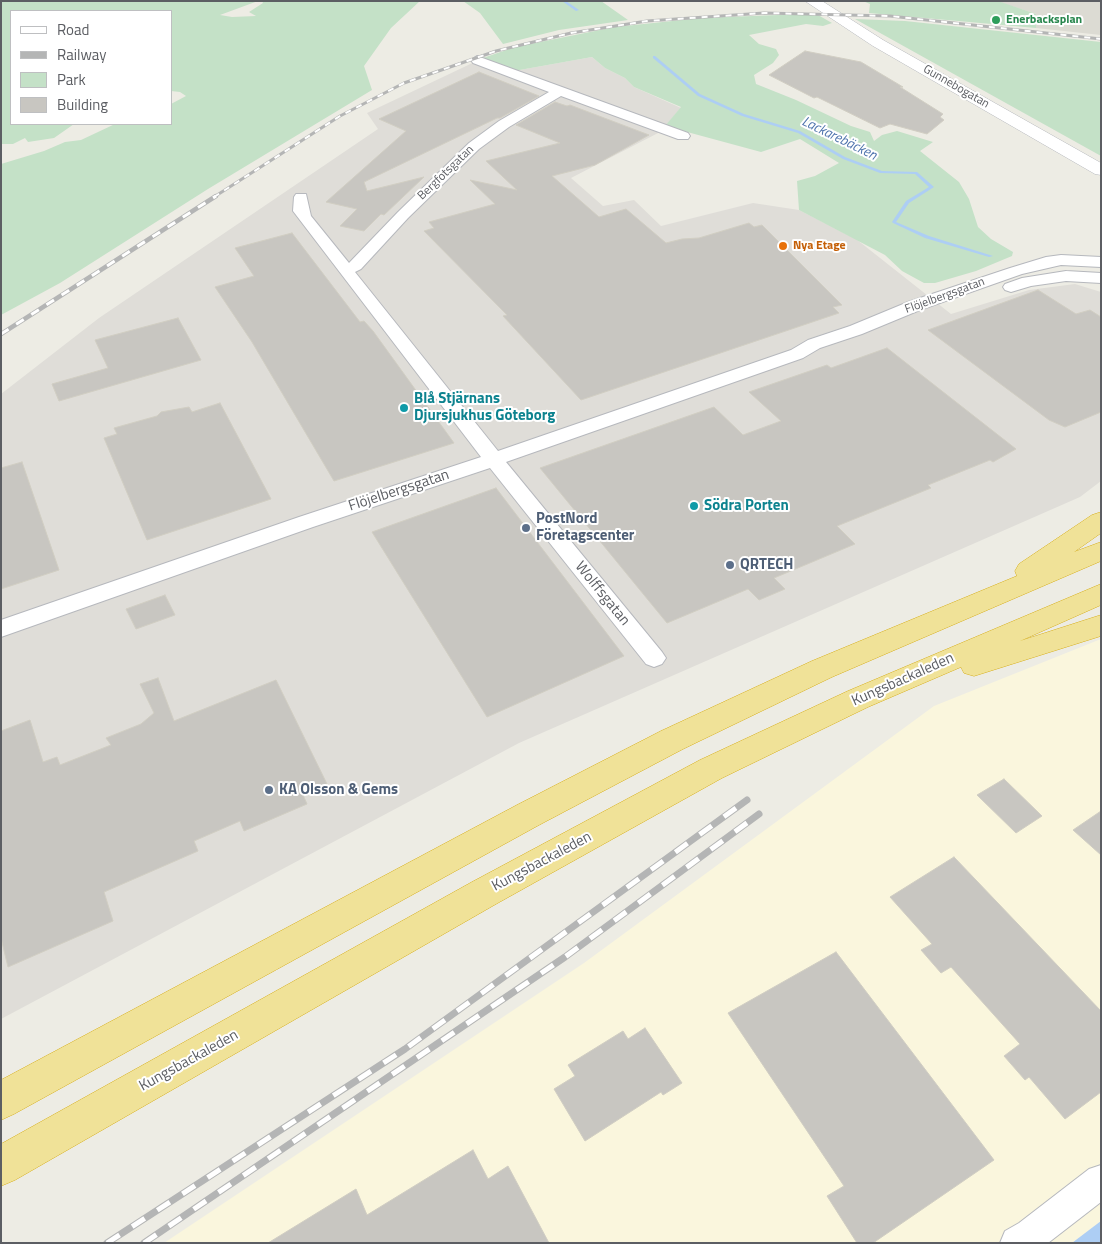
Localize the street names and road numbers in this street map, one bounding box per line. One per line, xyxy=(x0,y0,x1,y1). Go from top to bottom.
street label: Gunnebogatan xyxy=(920,62,992,112)
street label: Bergfotsgatan xyxy=(415,143,477,203)
street label: Flöjelbergsgatan xyxy=(903,275,987,317)
street label: Flöjelbergsgatan xyxy=(346,466,452,516)
street label: Wolffsgatan xyxy=(571,558,633,630)
street label: Kungsbackaleden xyxy=(849,649,957,711)
street label: Kungsbackaleden xyxy=(489,828,595,896)
street label: Kungsbackaleden xyxy=(136,1026,242,1096)

